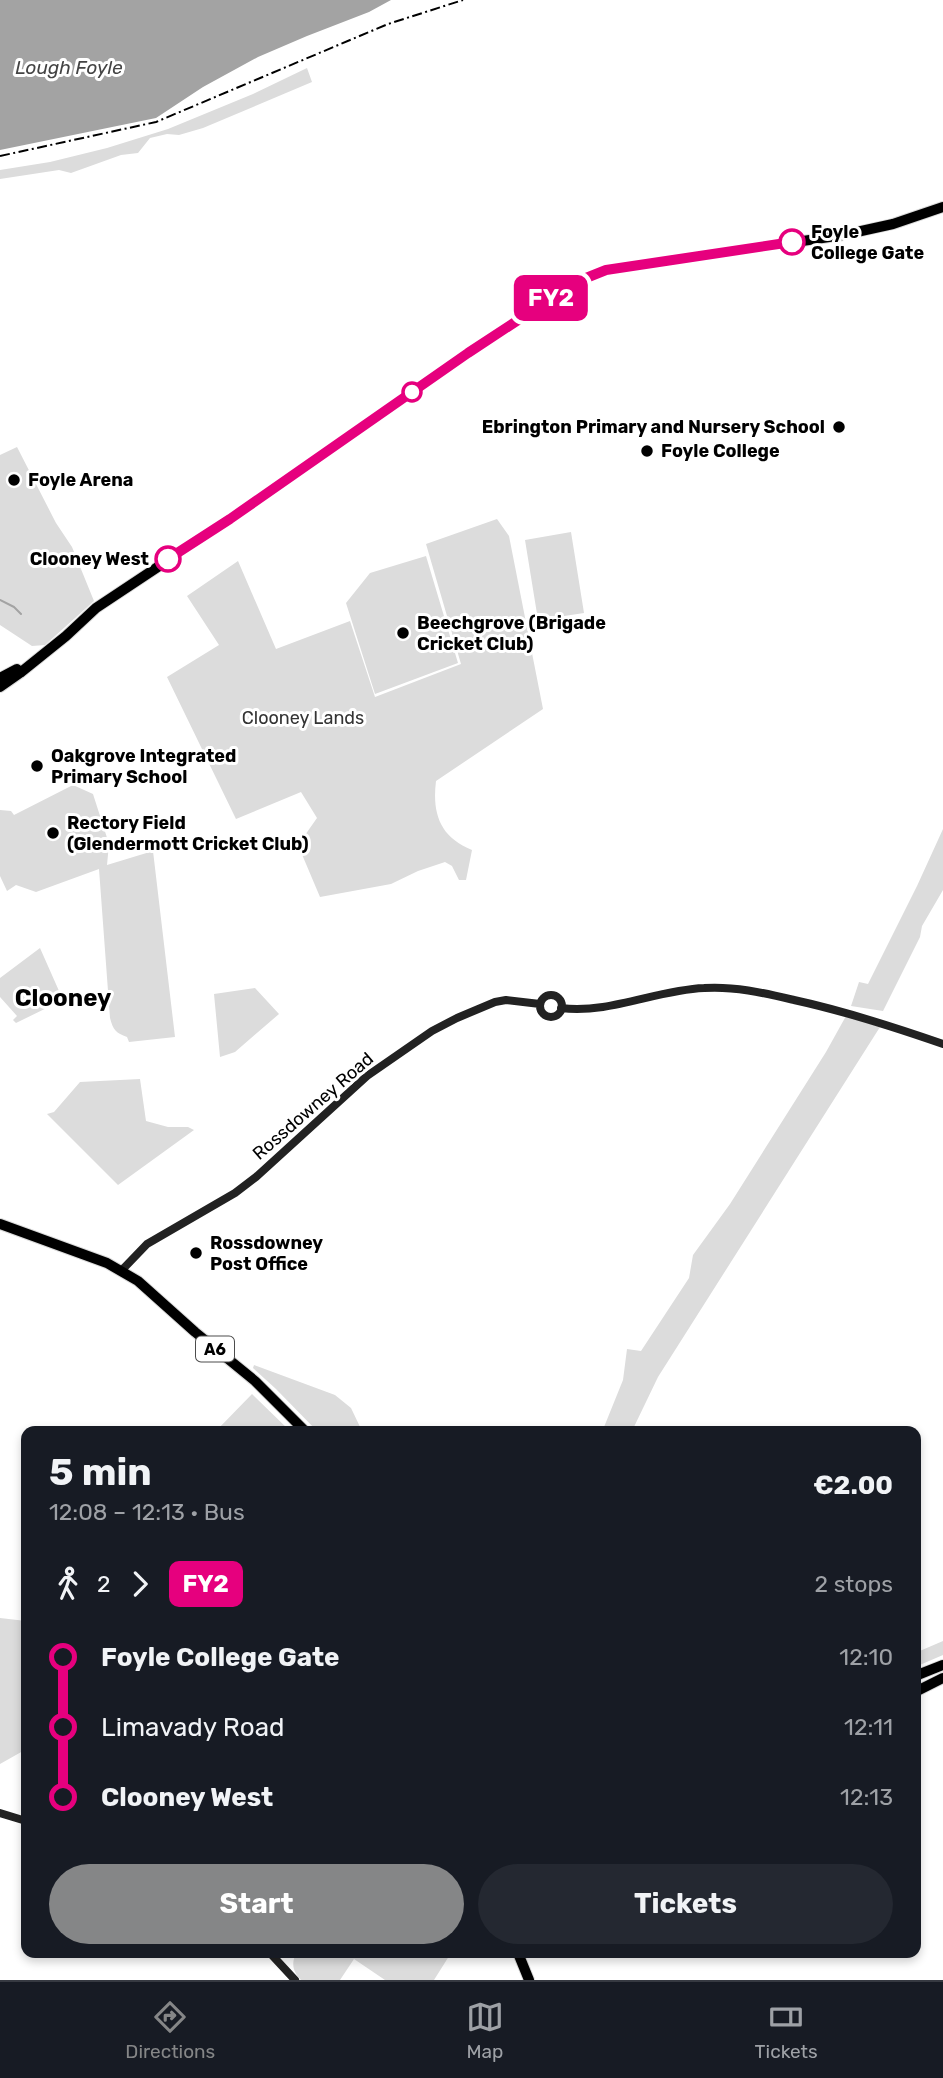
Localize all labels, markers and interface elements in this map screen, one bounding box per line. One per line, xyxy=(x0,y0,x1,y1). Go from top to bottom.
water label: Lough Foyle xyxy=(15,56,123,79)
place label: Foyle College Gate xyxy=(811,221,924,264)
marker: Foyle College Gate xyxy=(779,229,805,255)
line badge: FY2 xyxy=(511,275,591,321)
text: FY2 xyxy=(528,284,574,312)
unlabelled marker xyxy=(402,382,422,402)
place label: Ebrington Primary and Nursery School xyxy=(482,416,825,438)
marker: Ebrington Primary and Nursery School xyxy=(831,419,847,435)
place label: Foyle College xyxy=(661,440,780,462)
marker: Foyle College xyxy=(639,443,655,459)
place label: Foyle Arena xyxy=(28,469,133,491)
marker: Foyle Arena xyxy=(6,472,22,488)
marker: Clooney West xyxy=(155,546,181,572)
place label: Clooney West xyxy=(30,548,149,570)
place label: Beechgrove (Brigade Cricket Club) xyxy=(417,612,606,655)
marker: Beechgrove (Brigade Cricket Club) xyxy=(395,625,411,641)
park label: Clooney Lands xyxy=(242,707,364,729)
place label: Oakgrove Integrated Primary School xyxy=(51,745,236,788)
marker: Oakgrove Integrated Primary School xyxy=(29,758,45,774)
place label: Rectory Field (Glendermott Cricket Club) xyxy=(67,812,309,855)
marker: Rectory Field (Glendermott Cricket Club) xyxy=(45,825,61,841)
district label: Clooney xyxy=(15,984,111,1012)
street label: Rossdowney Road xyxy=(248,1048,378,1164)
place label: Rossdowney Post Office xyxy=(210,1232,323,1275)
marker: Rossdowney Post Office xyxy=(188,1245,204,1261)
road number: A6 xyxy=(196,1336,234,1362)
text: 5 min xyxy=(49,1449,152,1495)
text: €2.00 xyxy=(813,1470,893,1501)
text: 12:08 – 12:13 · Bus xyxy=(49,1498,245,1526)
icon: walk xyxy=(49,1565,87,1603)
icon: forward xyxy=(121,1565,159,1603)
text: 2 xyxy=(97,1570,111,1598)
text: FY2 xyxy=(183,1570,229,1598)
text: 2 stops xyxy=(815,1570,893,1598)
text: Foyle College Gate xyxy=(101,1642,340,1673)
text: 12:10 xyxy=(839,1643,893,1671)
text: Limavady Road xyxy=(101,1712,285,1743)
text: 12:11 xyxy=(844,1713,893,1741)
text: Clooney West xyxy=(101,1782,273,1813)
text: 12:13 xyxy=(840,1783,893,1811)
button: Start xyxy=(49,1864,464,1944)
button: Tickets xyxy=(478,1864,893,1944)
tab: Directions xyxy=(125,1998,215,2063)
tab: Map xyxy=(466,1998,504,2063)
tab: Tickets xyxy=(755,1998,818,2063)

